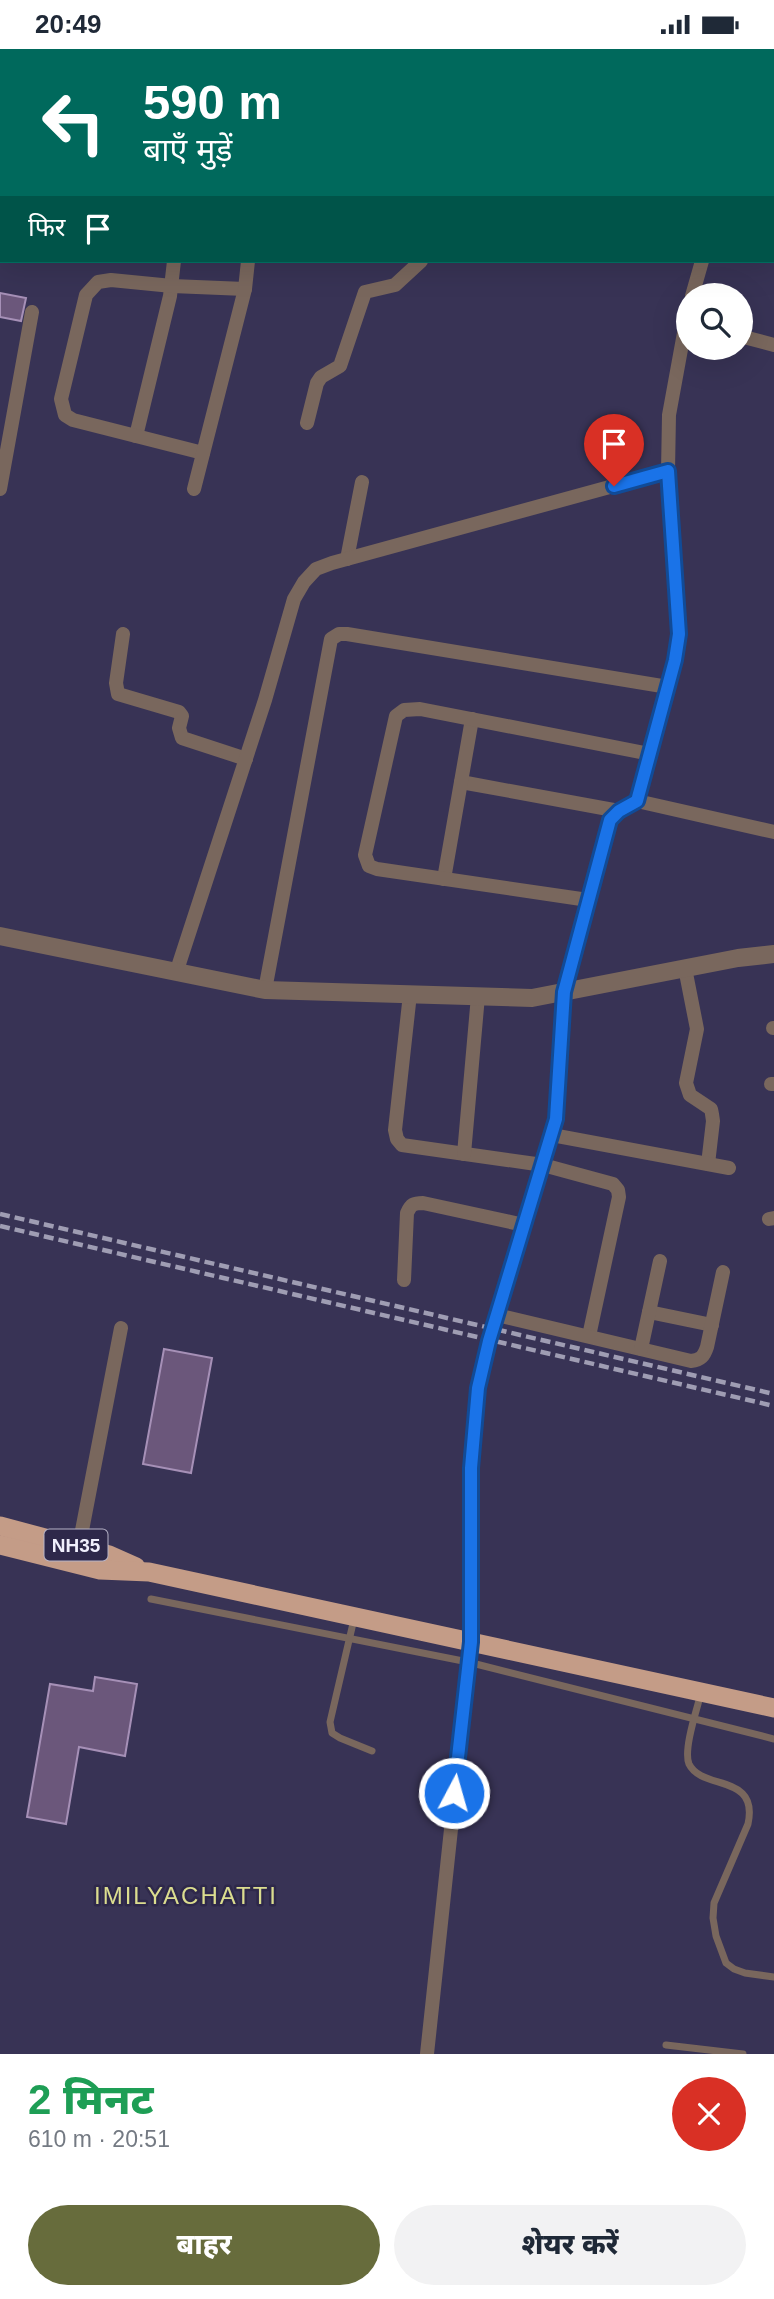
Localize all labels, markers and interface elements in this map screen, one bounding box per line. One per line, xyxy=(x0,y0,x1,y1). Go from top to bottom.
text: 20:49 xyxy=(35,9,102,39)
text: 590 m xyxy=(143,75,282,129)
icon: left xyxy=(28,77,119,168)
text: बाएँ मुड़ें xyxy=(143,132,232,168)
icon: arrive xyxy=(79,210,117,248)
text: फिर xyxy=(28,212,65,242)
map controls xyxy=(676,283,753,360)
button: search xyxy=(676,283,753,360)
pin xyxy=(584,414,644,486)
icon: arrive xyxy=(595,425,633,463)
road number: NH35 xyxy=(44,1529,108,1561)
position arrow xyxy=(417,1756,491,1830)
district label: IMILYACHATTI xyxy=(94,1882,278,1909)
text: 2 मिनट xyxy=(28,2076,153,2123)
button: close xyxy=(672,2077,746,2151)
text: 610 m · 20:51 xyxy=(28,2126,170,2152)
button: बाहर xyxy=(28,2205,380,2285)
button: शेयर करें xyxy=(394,2205,746,2285)

